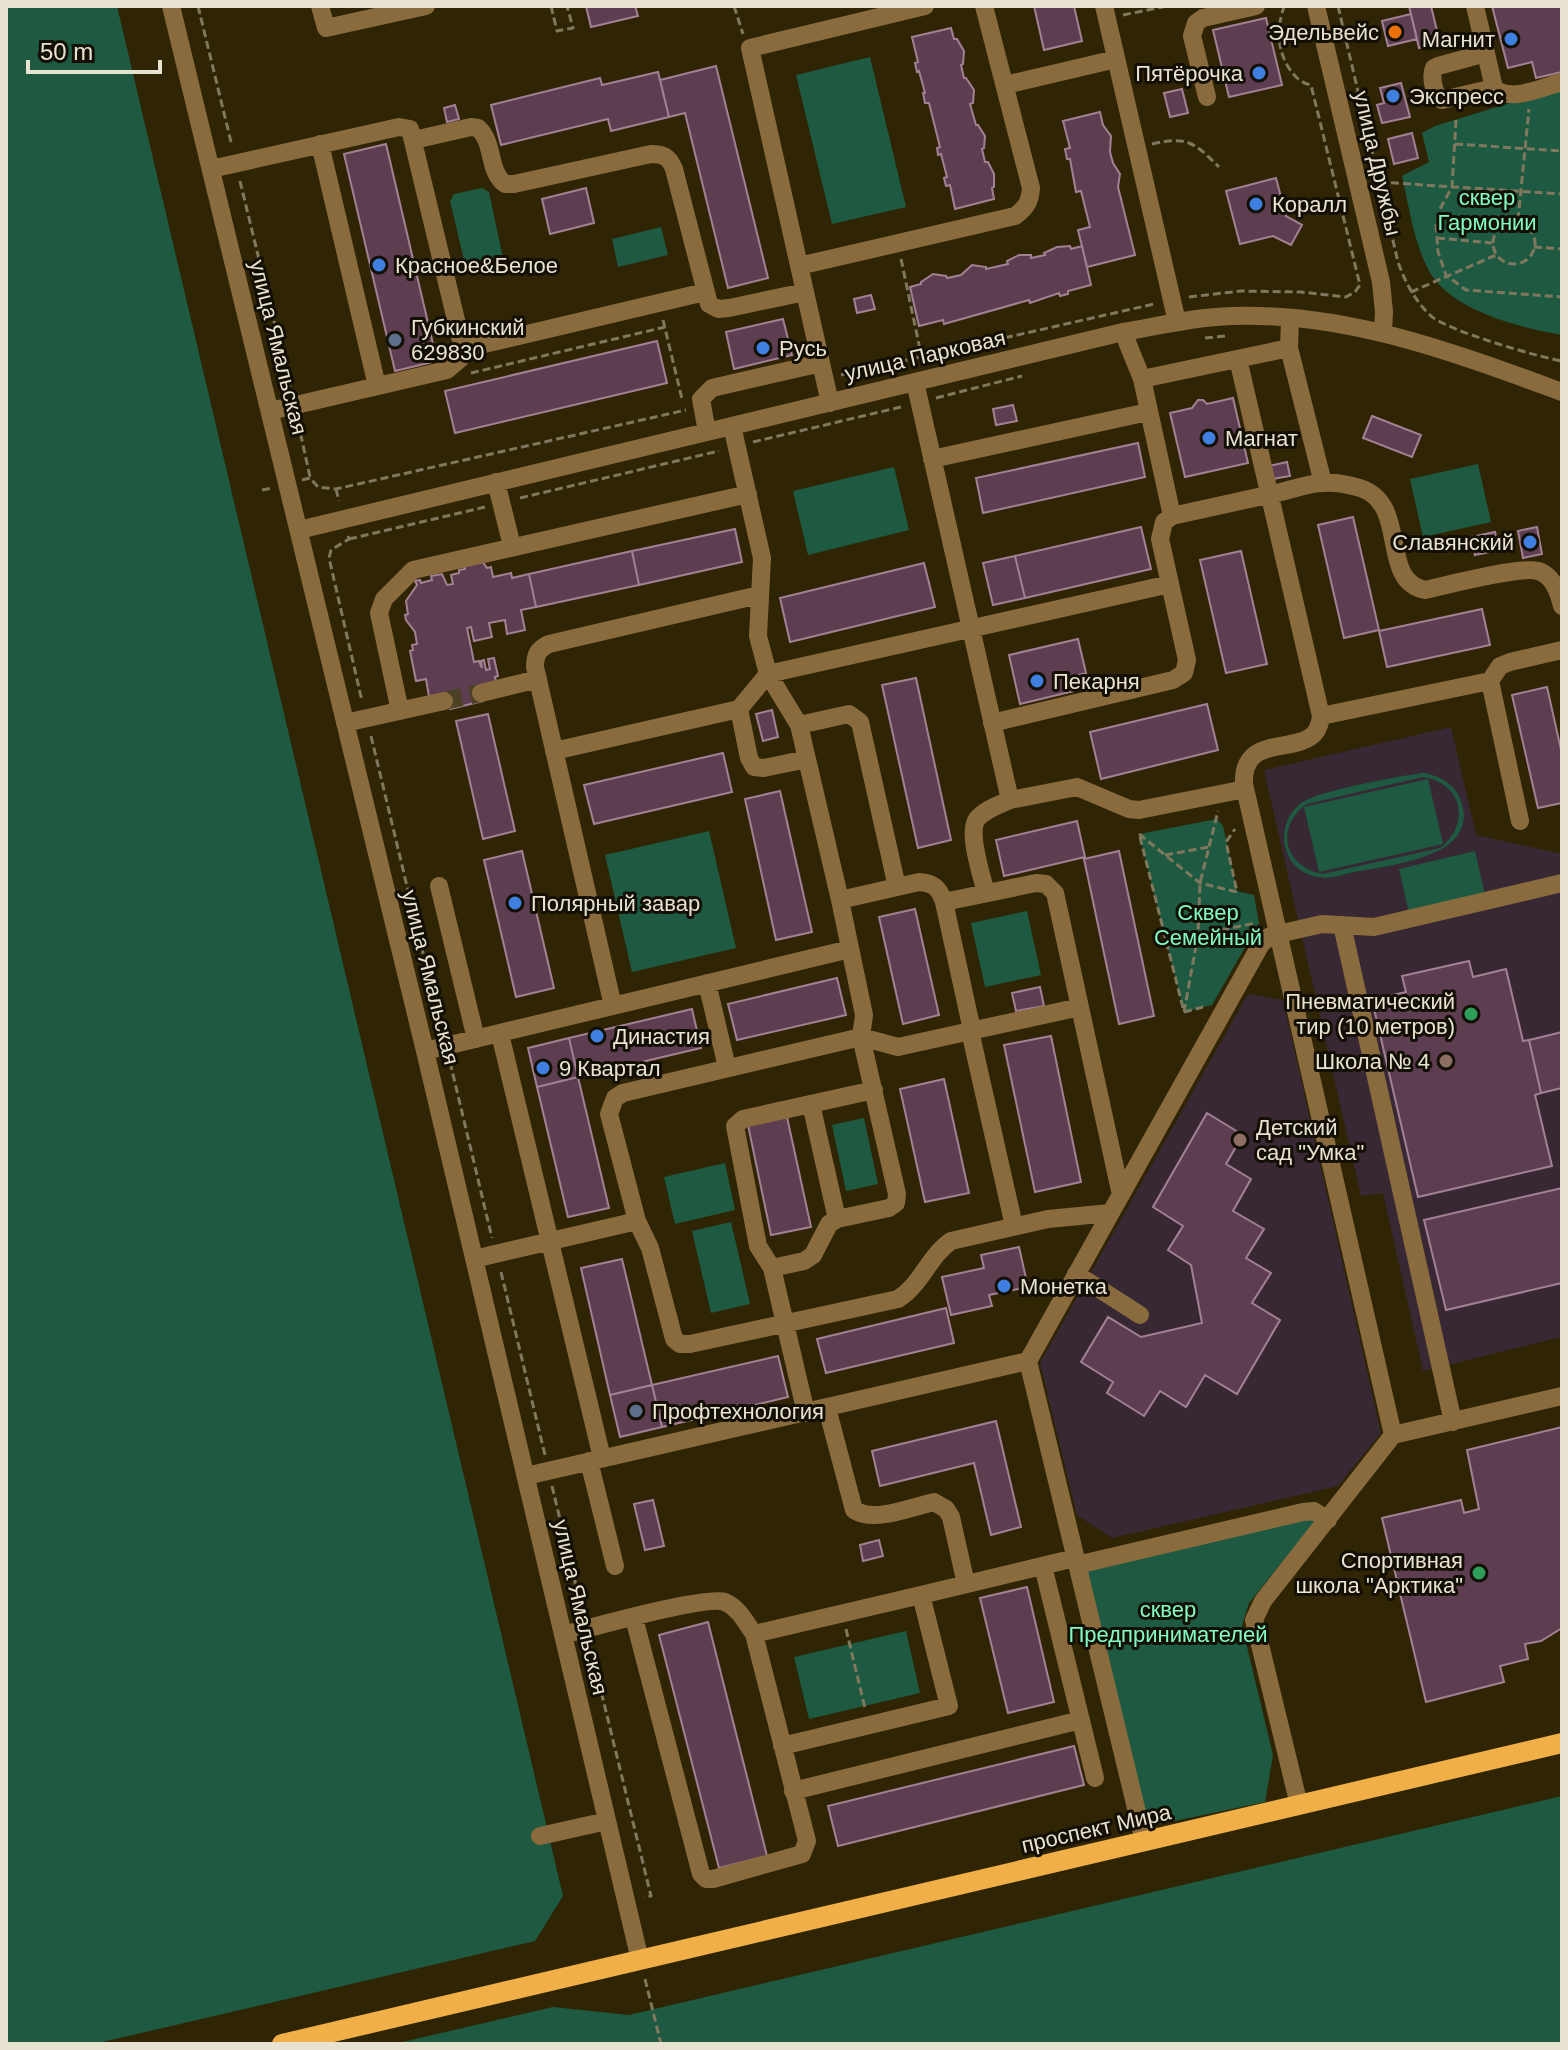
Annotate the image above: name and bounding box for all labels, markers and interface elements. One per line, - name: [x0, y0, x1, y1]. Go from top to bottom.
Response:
- place label: Эдельвейс: [1268, 20, 1379, 45]
- marker: Эдельвейс: [1386, 23, 1404, 41]
- scale bar: [28, 24, 160, 74]
- place label: Магнит: [1422, 27, 1495, 52]
- marker: Магнит: [1502, 30, 1520, 48]
- text: 50 m: [40, 38, 93, 65]
- place label: Пятёрочка: [1135, 61, 1244, 86]
- marker: Пятёрочка: [1250, 64, 1268, 82]
- place label: Экспресс: [1409, 84, 1504, 109]
- marker: Экспресс: [1384, 87, 1402, 105]
- street label: улица Дружбы: [1349, 88, 1406, 238]
- park label: сквер Гармонии: [1437, 185, 1537, 235]
- place label: Коралл: [1272, 192, 1347, 217]
- marker: Коралл: [1247, 195, 1265, 213]
- place label: Красное&Белое: [395, 253, 558, 278]
- marker: Красное&Белое: [370, 256, 388, 274]
- street label: улица Ямальская: [245, 257, 312, 437]
- place label: Губкинский 629830: [411, 315, 525, 365]
- street label: улица Парковая: [842, 325, 1008, 386]
- marker: Губкинский 629830: [386, 331, 404, 349]
- place label: Русь: [779, 336, 827, 361]
- marker: Русь: [754, 339, 772, 357]
- place label: Магнат: [1225, 426, 1298, 451]
- marker: Магнат: [1200, 429, 1218, 447]
- place label: Славянский: [1392, 530, 1514, 555]
- marker: Славянский: [1521, 533, 1539, 551]
- place label: Пекарня: [1053, 669, 1140, 694]
- marker: Пекарня: [1028, 672, 1046, 690]
- street label: улица Ямальская: [397, 887, 464, 1067]
- place label: Полярный завар: [531, 891, 700, 916]
- marker: Полярный завар: [506, 894, 524, 912]
- park label: Сквер Семейный: [1154, 900, 1262, 950]
- place label: Пневматический тир (10 метров): [1285, 989, 1455, 1039]
- marker: Пневматический тир (10 метров): [1462, 1005, 1480, 1023]
- place label: Династия: [613, 1024, 710, 1049]
- marker: Династия: [588, 1027, 606, 1045]
- place label: Школа № 4: [1315, 1049, 1430, 1074]
- marker: Школа № 4: [1437, 1052, 1455, 1070]
- place label: 9 Квартал: [559, 1056, 661, 1081]
- marker: 9 Квартал: [534, 1059, 552, 1077]
- place label: Детский сад "Умка": [1256, 1115, 1364, 1165]
- marker: Детский сад "Умка": [1231, 1131, 1249, 1149]
- place label: Монетка: [1020, 1274, 1108, 1299]
- marker: Монетка: [995, 1277, 1013, 1295]
- place label: Профтехнология: [652, 1399, 824, 1424]
- marker: Профтехнология: [627, 1402, 645, 1420]
- street label: улица Ямальская: [548, 1517, 613, 1697]
- place label: Спортивная школа "Арктика": [1295, 1548, 1463, 1598]
- marker: Спортивная школа "Арктика": [1470, 1564, 1488, 1582]
- park label: сквер Предпринимателей: [1068, 1597, 1268, 1647]
- street label: проспект Мира: [1019, 1799, 1174, 1858]

